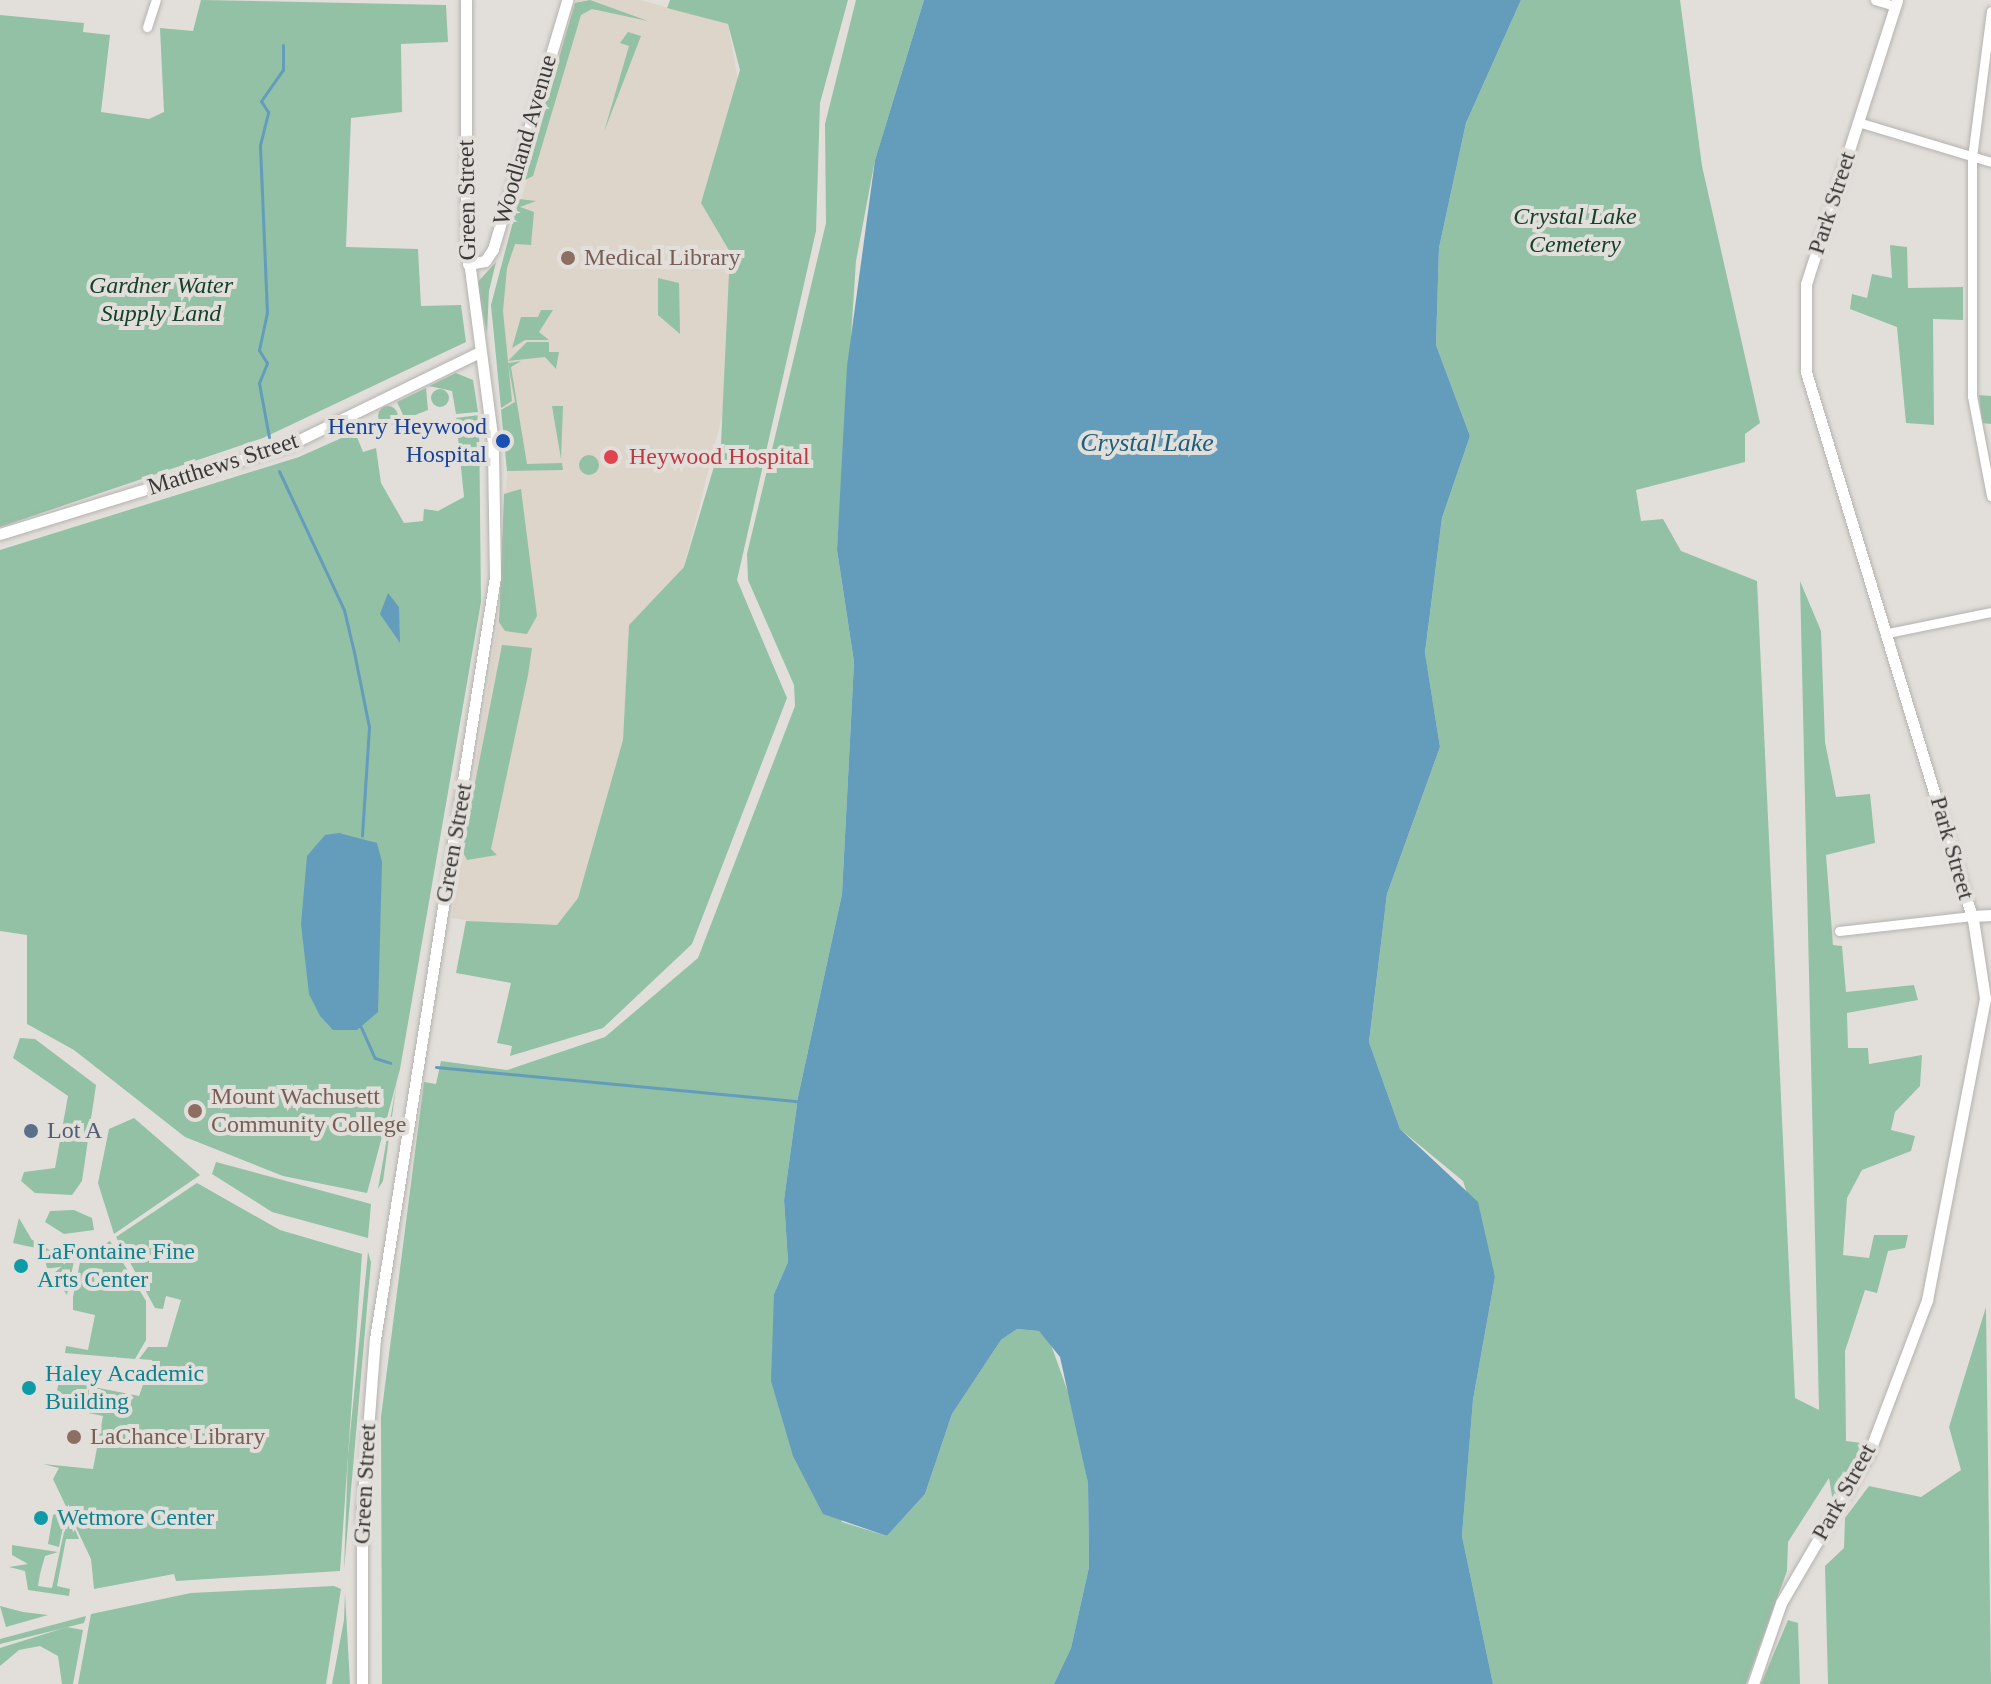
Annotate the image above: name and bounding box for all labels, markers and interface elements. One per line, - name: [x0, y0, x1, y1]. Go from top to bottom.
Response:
- street label: Woodland Avenue: [487, 51, 563, 229]
- street label: Green Street: [452, 139, 482, 261]
- street label: Park Street: [1802, 148, 1862, 258]
- park label: Crystal Lake Cemetery: [1513, 203, 1637, 259]
- place label: Medical Library: [584, 244, 741, 272]
- marker: Medical Library: [559, 249, 577, 267]
- park label: Gardner Water Supply Land: [89, 272, 233, 328]
- place label: Henry Heywood Hospital: [328, 413, 487, 469]
- street label: Matthews Street: [144, 426, 302, 502]
- water label: Crystal Lake: [1080, 427, 1214, 459]
- marker: Henry Heywood Hospital: [494, 432, 512, 450]
- place label: Heywood Hospital: [629, 443, 810, 471]
- marker: Heywood Hospital: [600, 446, 622, 468]
- street label: Green Street: [429, 781, 479, 905]
- street label: Park Street: [1924, 793, 1980, 903]
- place label: Mount Wachusett Community College: [211, 1083, 406, 1139]
- marker: Mount Wachusett Community College: [186, 1102, 204, 1120]
- place label: Lot A: [47, 1117, 104, 1145]
- marker: Lot A: [22, 1122, 40, 1140]
- place label: LaFontaine Fine Arts Center: [37, 1238, 195, 1294]
- marker: LaFontaine Fine Arts Center: [12, 1257, 30, 1275]
- place label: Haley Academic Building: [45, 1360, 206, 1416]
- marker: Haley Academic Building: [20, 1379, 38, 1397]
- place label: LaChance Library: [90, 1423, 265, 1451]
- street label: Green Street: [347, 1423, 383, 1545]
- marker: LaChance Library: [65, 1428, 83, 1446]
- street label: Park Street: [1806, 1439, 1882, 1545]
- place label: Wetmore Center: [57, 1504, 214, 1532]
- marker: Wetmore Center: [32, 1509, 50, 1527]

